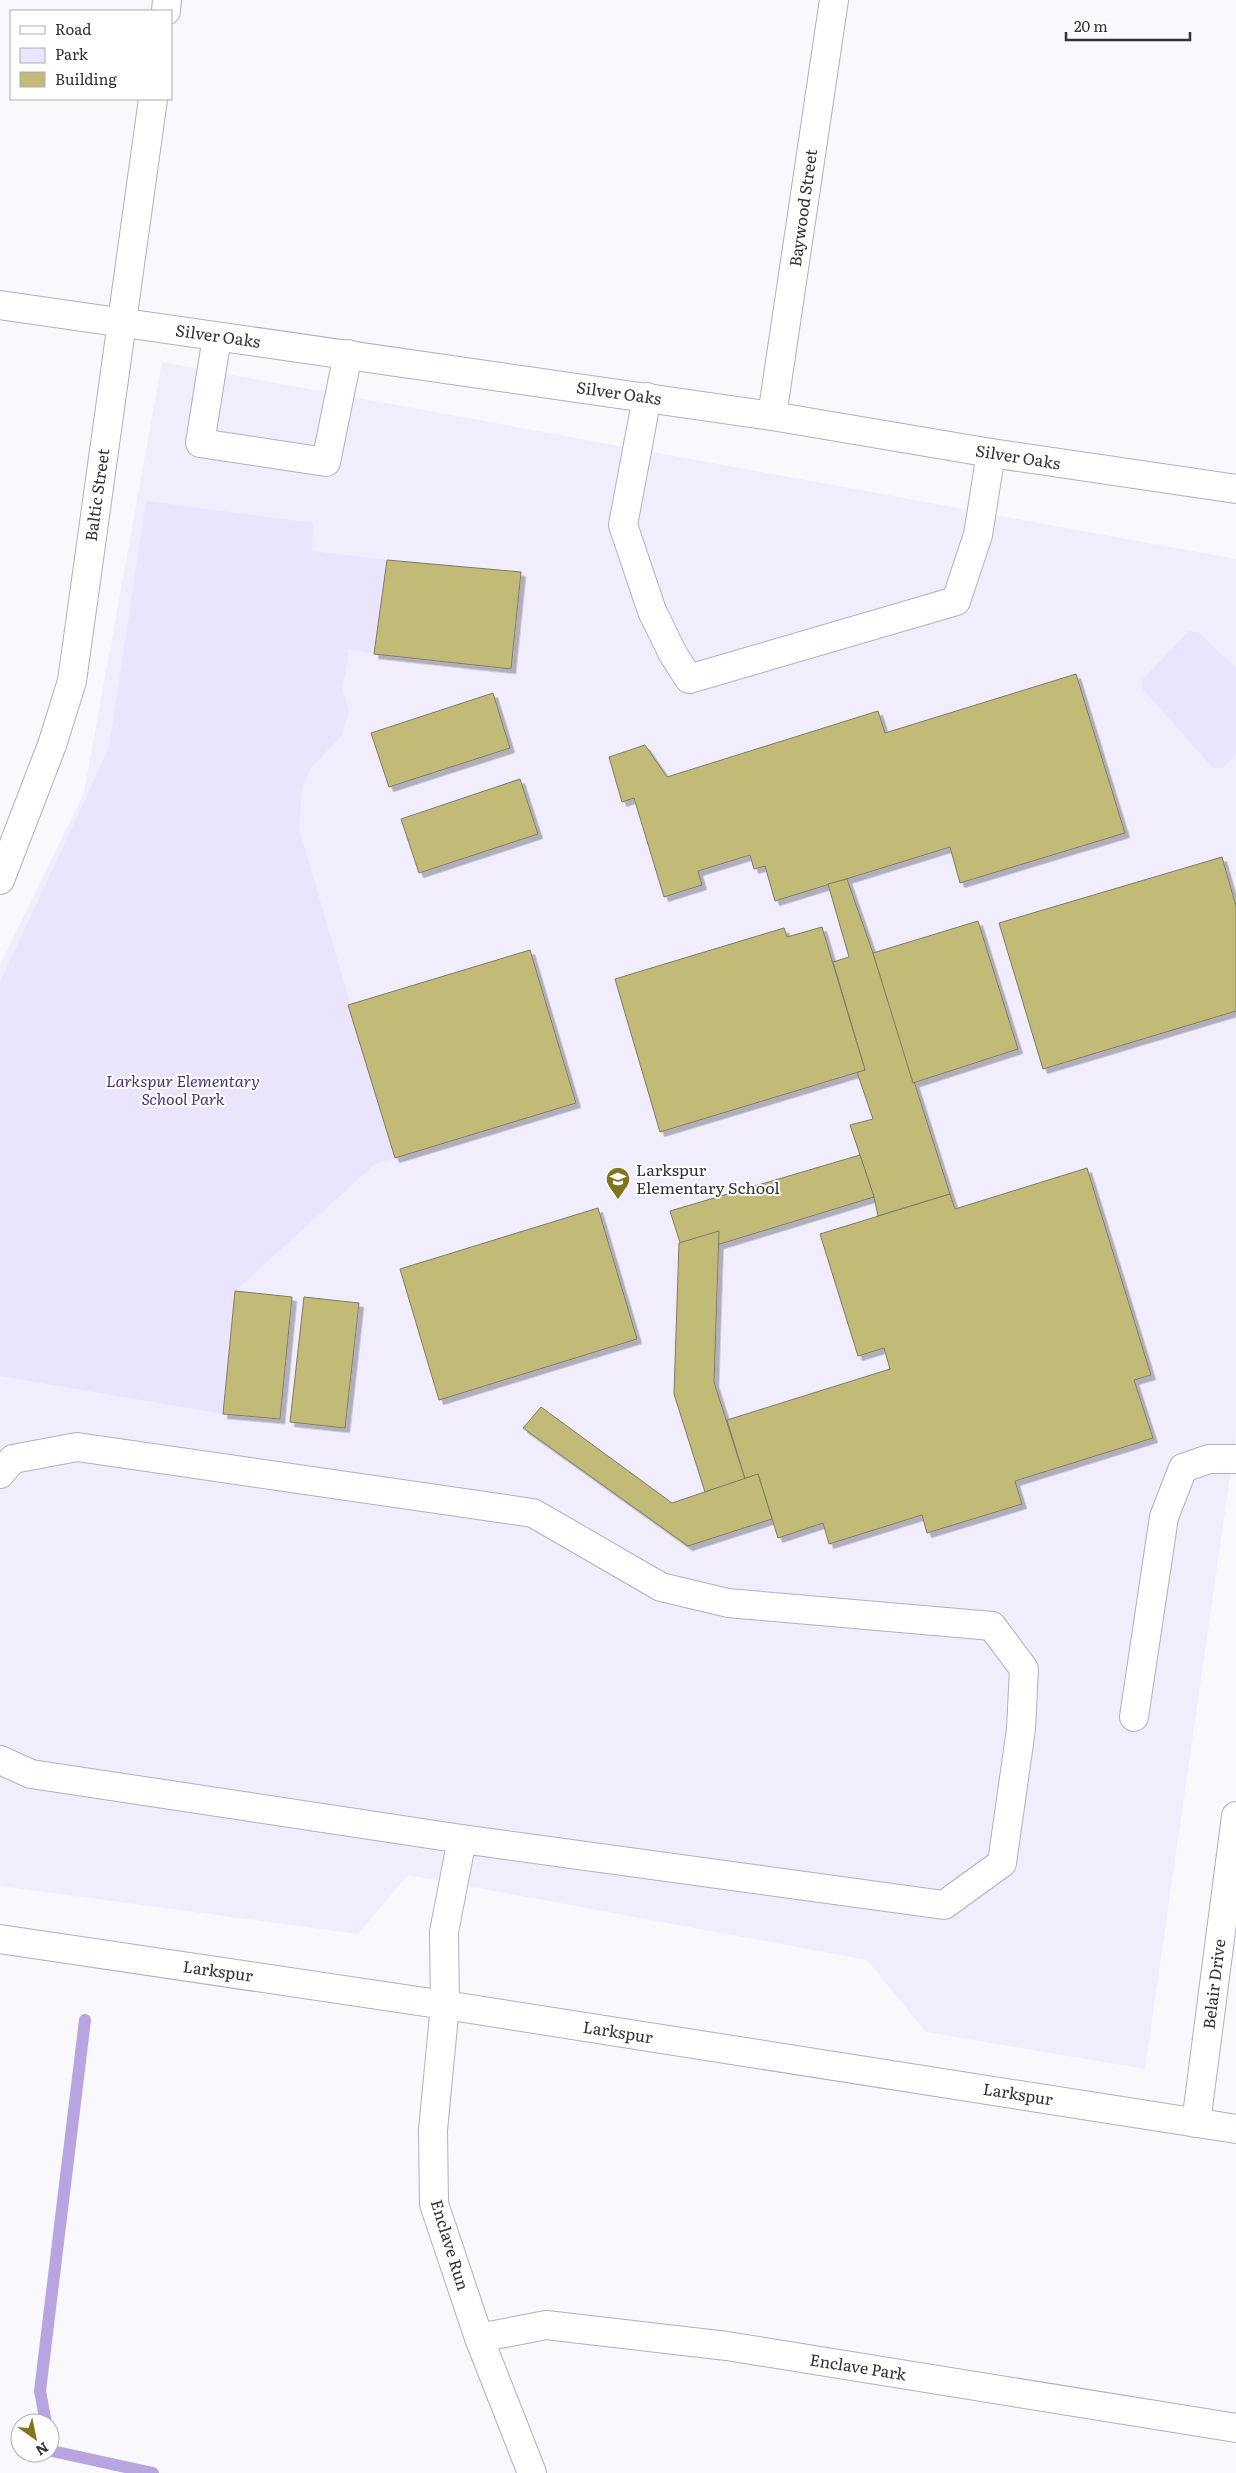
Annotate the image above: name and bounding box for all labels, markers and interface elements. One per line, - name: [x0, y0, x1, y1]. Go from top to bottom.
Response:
- legend: [10, 10, 172, 100]
- scale bar: [1066, 10, 1190, 42]
- text: 20 m: [1074, 14, 1108, 37]
- text: Road: [55, 17, 91, 40]
- text: Park: [55, 42, 89, 65]
- text: Building: [55, 67, 117, 90]
- street label: Baywood Street: [782, 147, 822, 268]
- street label: Silver Oaks: [174, 317, 262, 353]
- street label: Silver Oaks: [575, 374, 663, 410]
- street label: Silver Oaks: [974, 437, 1062, 475]
- street label: Baltic Street: [78, 447, 114, 543]
- park label: Larkspur Elementary School Park: [106, 1068, 260, 1110]
- place label: Larkspur Elementary School: [636, 1157, 780, 1199]
- school or university icon: Larkspur Elementary School: [605, 1166, 631, 1200]
- street label: Belair Drive: [1196, 1937, 1230, 2030]
- street label: Larkspur: [182, 1953, 255, 1987]
- street label: Larkspur: [582, 2014, 655, 2048]
- street label: Larkspur: [982, 2076, 1055, 2110]
- street label: Enclave Run: [426, 2196, 476, 2294]
- street label: Enclave Park: [808, 2347, 908, 2386]
- north arrow: [10, 2413, 60, 2463]
- text: N: [32, 2438, 53, 2461]

